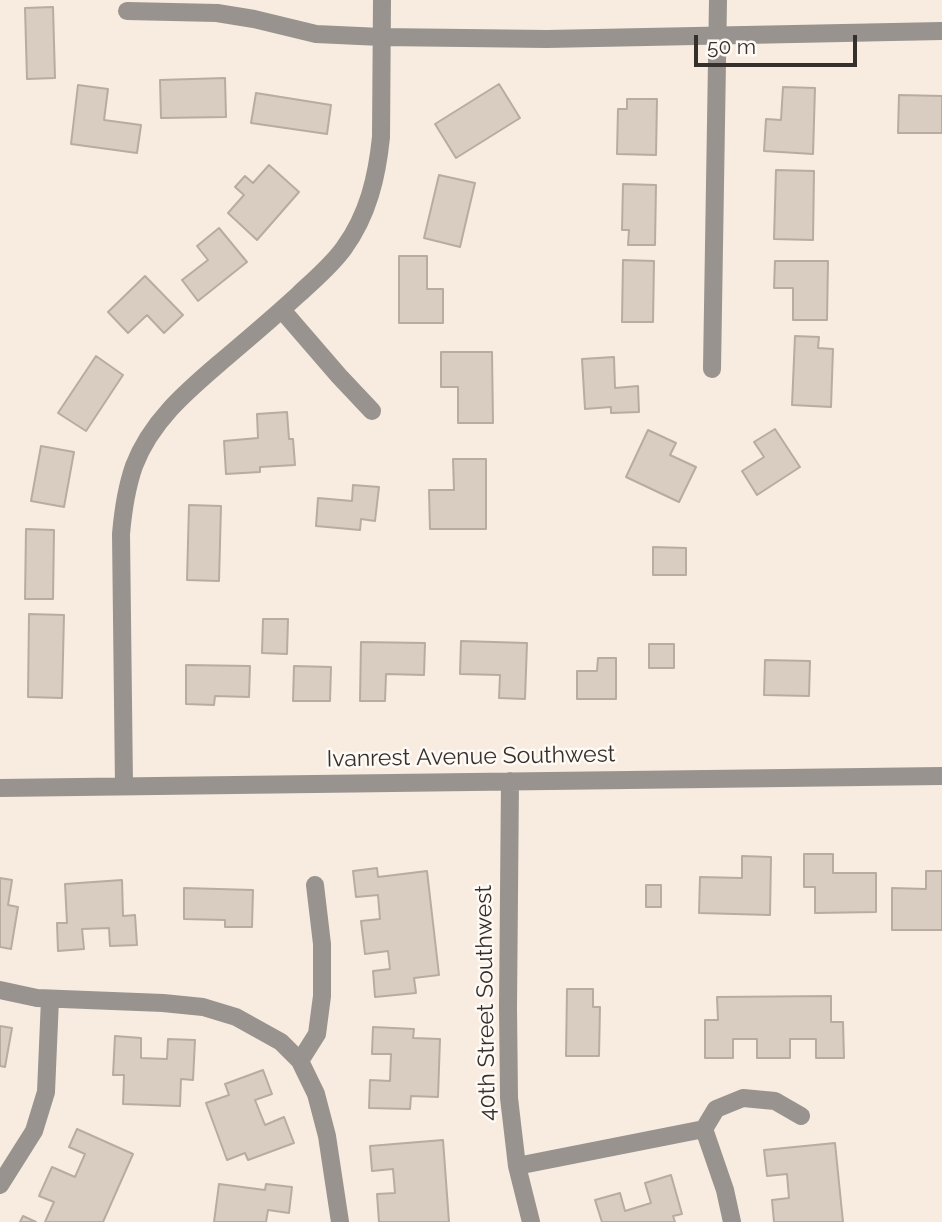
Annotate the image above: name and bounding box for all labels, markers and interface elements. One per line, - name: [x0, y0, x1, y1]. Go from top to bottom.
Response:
- scale bar: [697, 21, 860, 65]
- text: 50 m: [707, 34, 756, 59]
- street label: Ivanrest Avenue Southwest: [326, 741, 616, 773]
- street label: 40th Street Southwest: [470, 885, 502, 1121]

